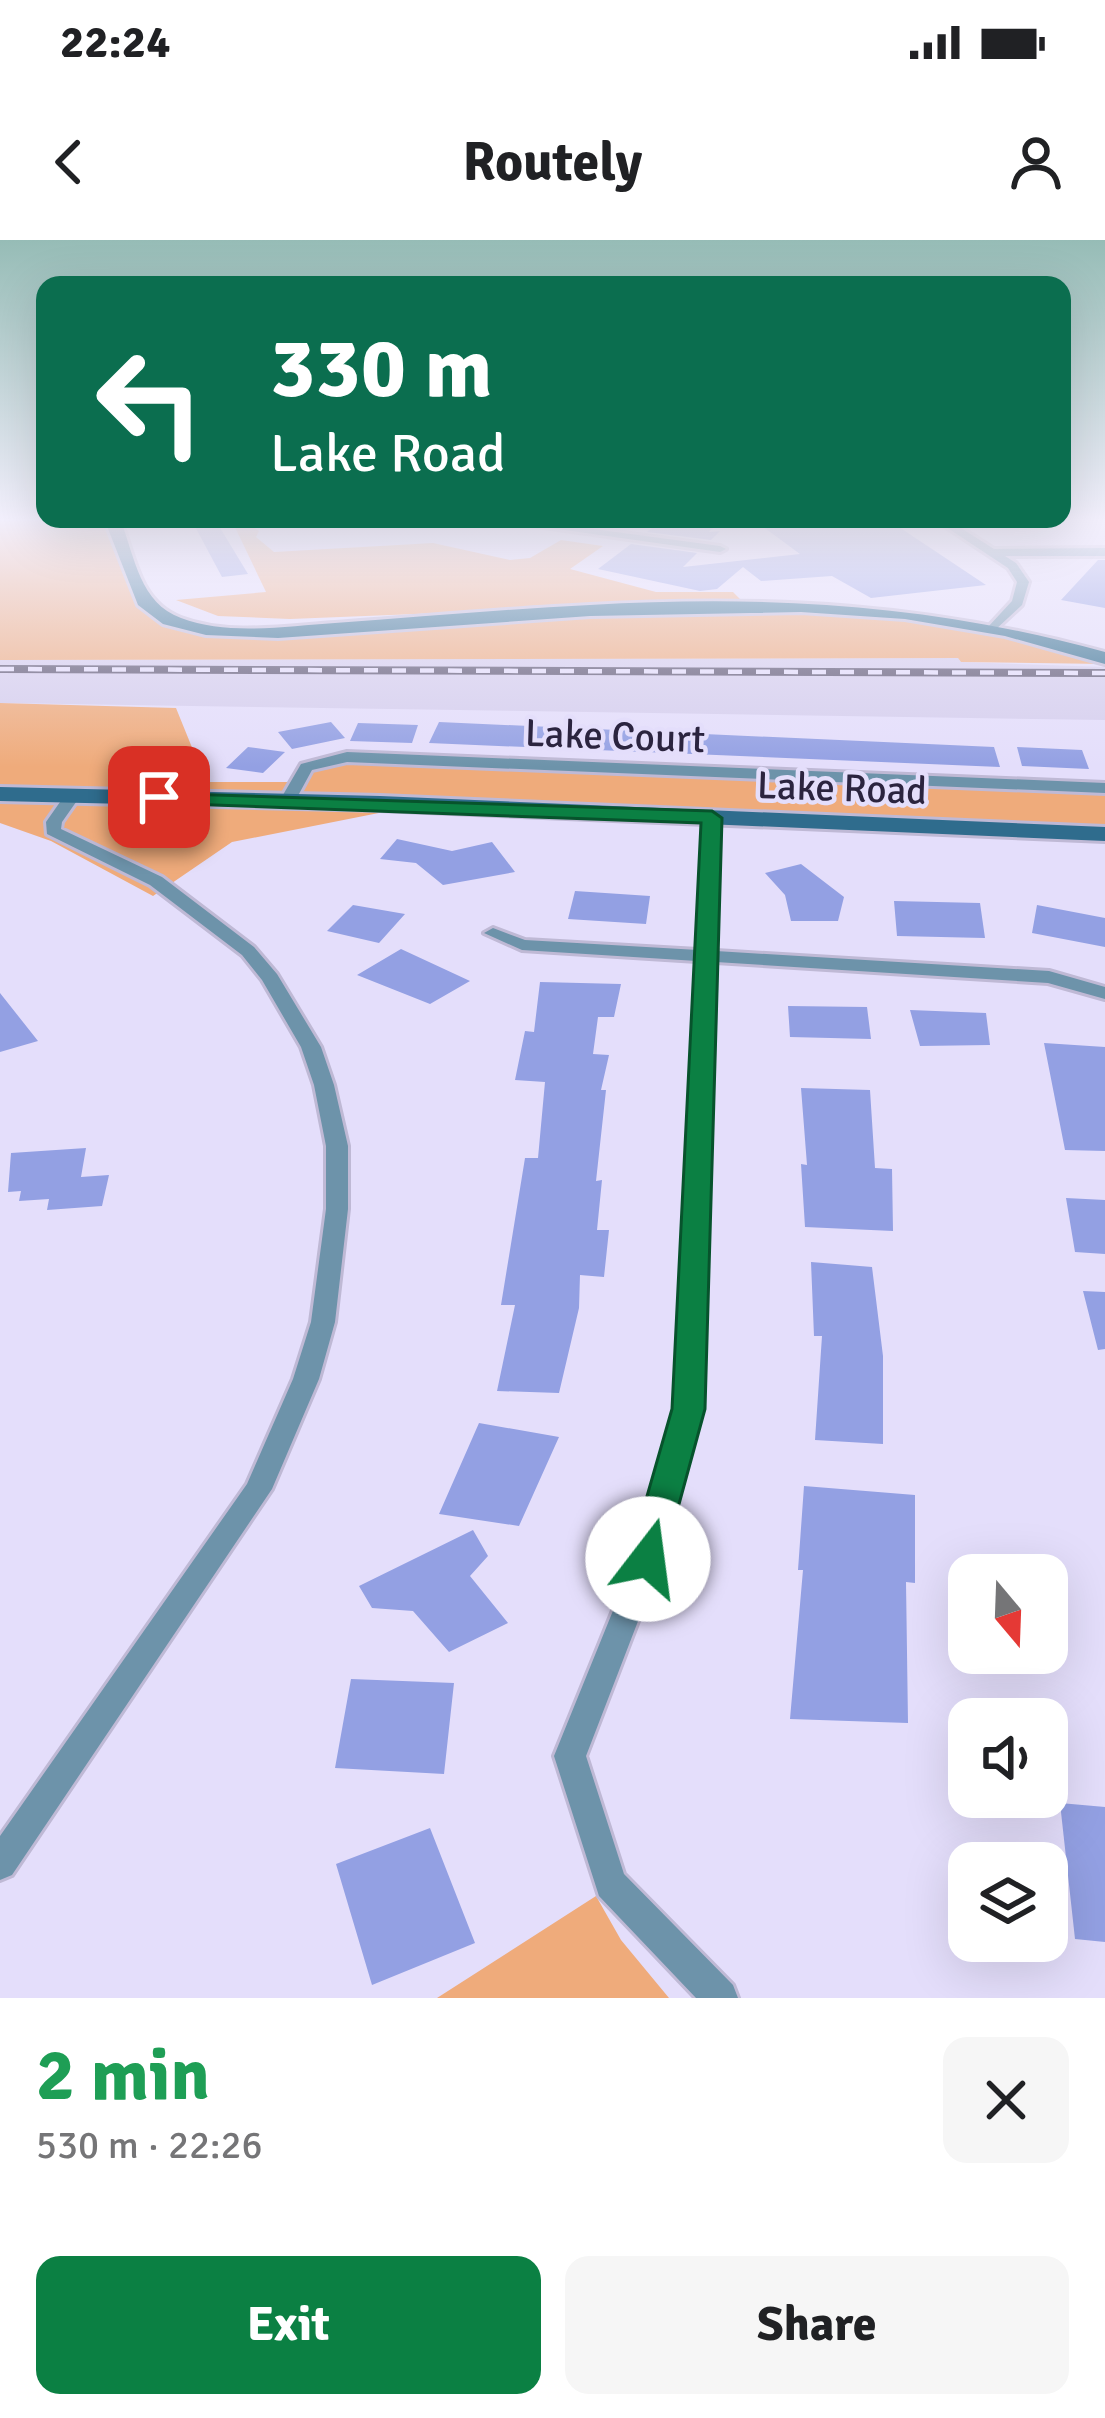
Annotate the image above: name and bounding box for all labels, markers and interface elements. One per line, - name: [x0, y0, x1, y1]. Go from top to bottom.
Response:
- text: 22:24: [60, 15, 170, 70]
- icon: back: [36, 129, 102, 195]
- text: Routely: [463, 129, 642, 196]
- icon: person: [1003, 129, 1069, 195]
- text: 330 m: [270, 317, 492, 421]
- icon: left: [72, 324, 228, 480]
- text: Lake Road: [270, 420, 506, 487]
- street label: Lake Court: [524, 709, 706, 763]
- pin: [108, 746, 210, 848]
- street label: Lake Road: [756, 761, 928, 815]
- icon: arrive: [126, 764, 192, 830]
- position arrow: [585, 1496, 711, 1622]
- north arrow: [948, 1554, 1068, 1674]
- map controls: [948, 1554, 1068, 1962]
- button: sound: [948, 1698, 1068, 1818]
- button: layers: [948, 1842, 1068, 1962]
- text: 2 min: [36, 2031, 210, 2120]
- button: close: [943, 2037, 1069, 2163]
- text: 530 m · 22:26: [36, 2121, 263, 2169]
- button: Exit: [36, 2256, 541, 2394]
- button: Share: [565, 2256, 1069, 2394]

